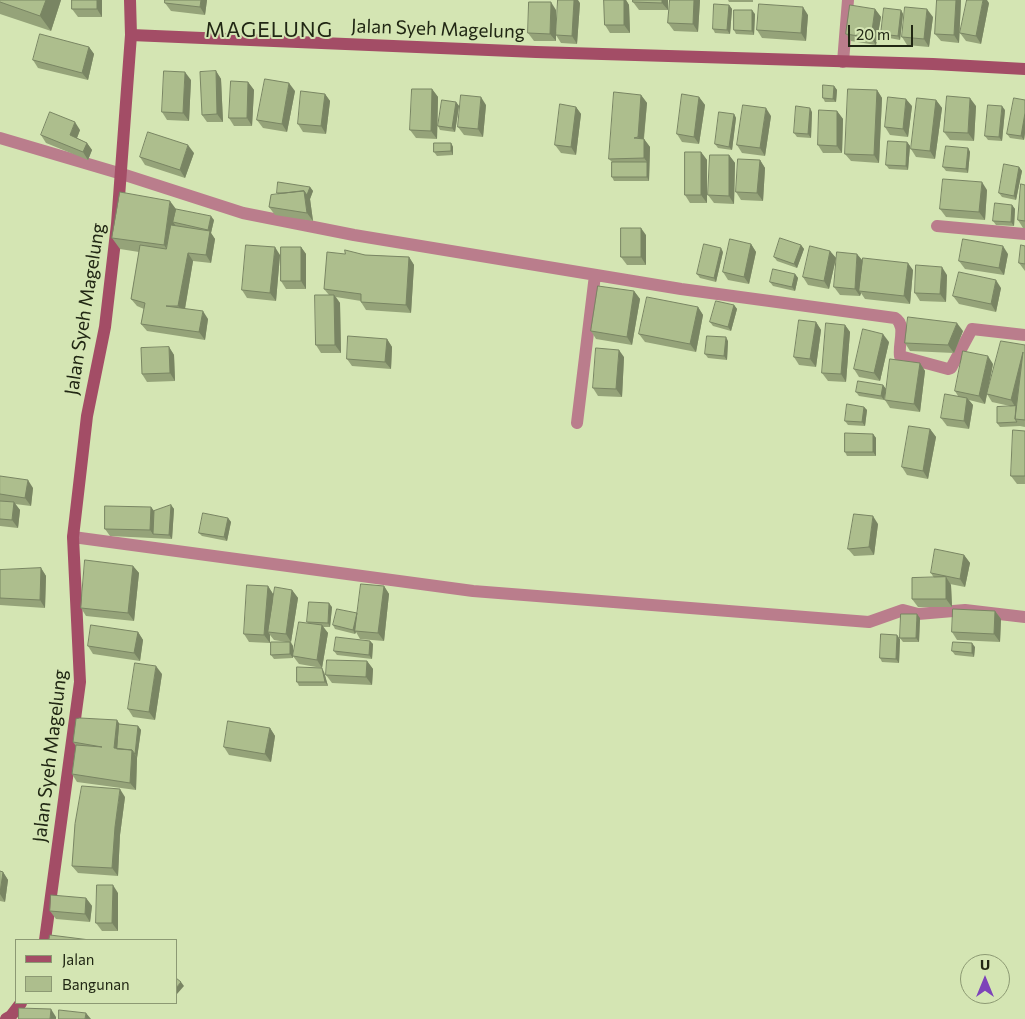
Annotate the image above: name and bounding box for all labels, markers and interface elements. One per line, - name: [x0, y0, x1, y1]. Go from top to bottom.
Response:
- street label: Jalan Syeh Magelung: [351, 15, 525, 43]
- scale bar: [850, 15, 915, 47]
- district label: MAGELUNG: [204, 17, 334, 43]
- text: 20 m: [856, 25, 890, 43]
- street label: Jalan Syeh Magelung: [60, 221, 110, 397]
- street label: Jalan Syeh Magelung: [28, 668, 72, 844]
- legend: [15, 939, 178, 1004]
- text: Jalan: [62, 950, 94, 968]
- north arrow: [960, 954, 1010, 1004]
- text: U: [980, 956, 990, 973]
- text: Bangunan: [62, 975, 130, 993]

